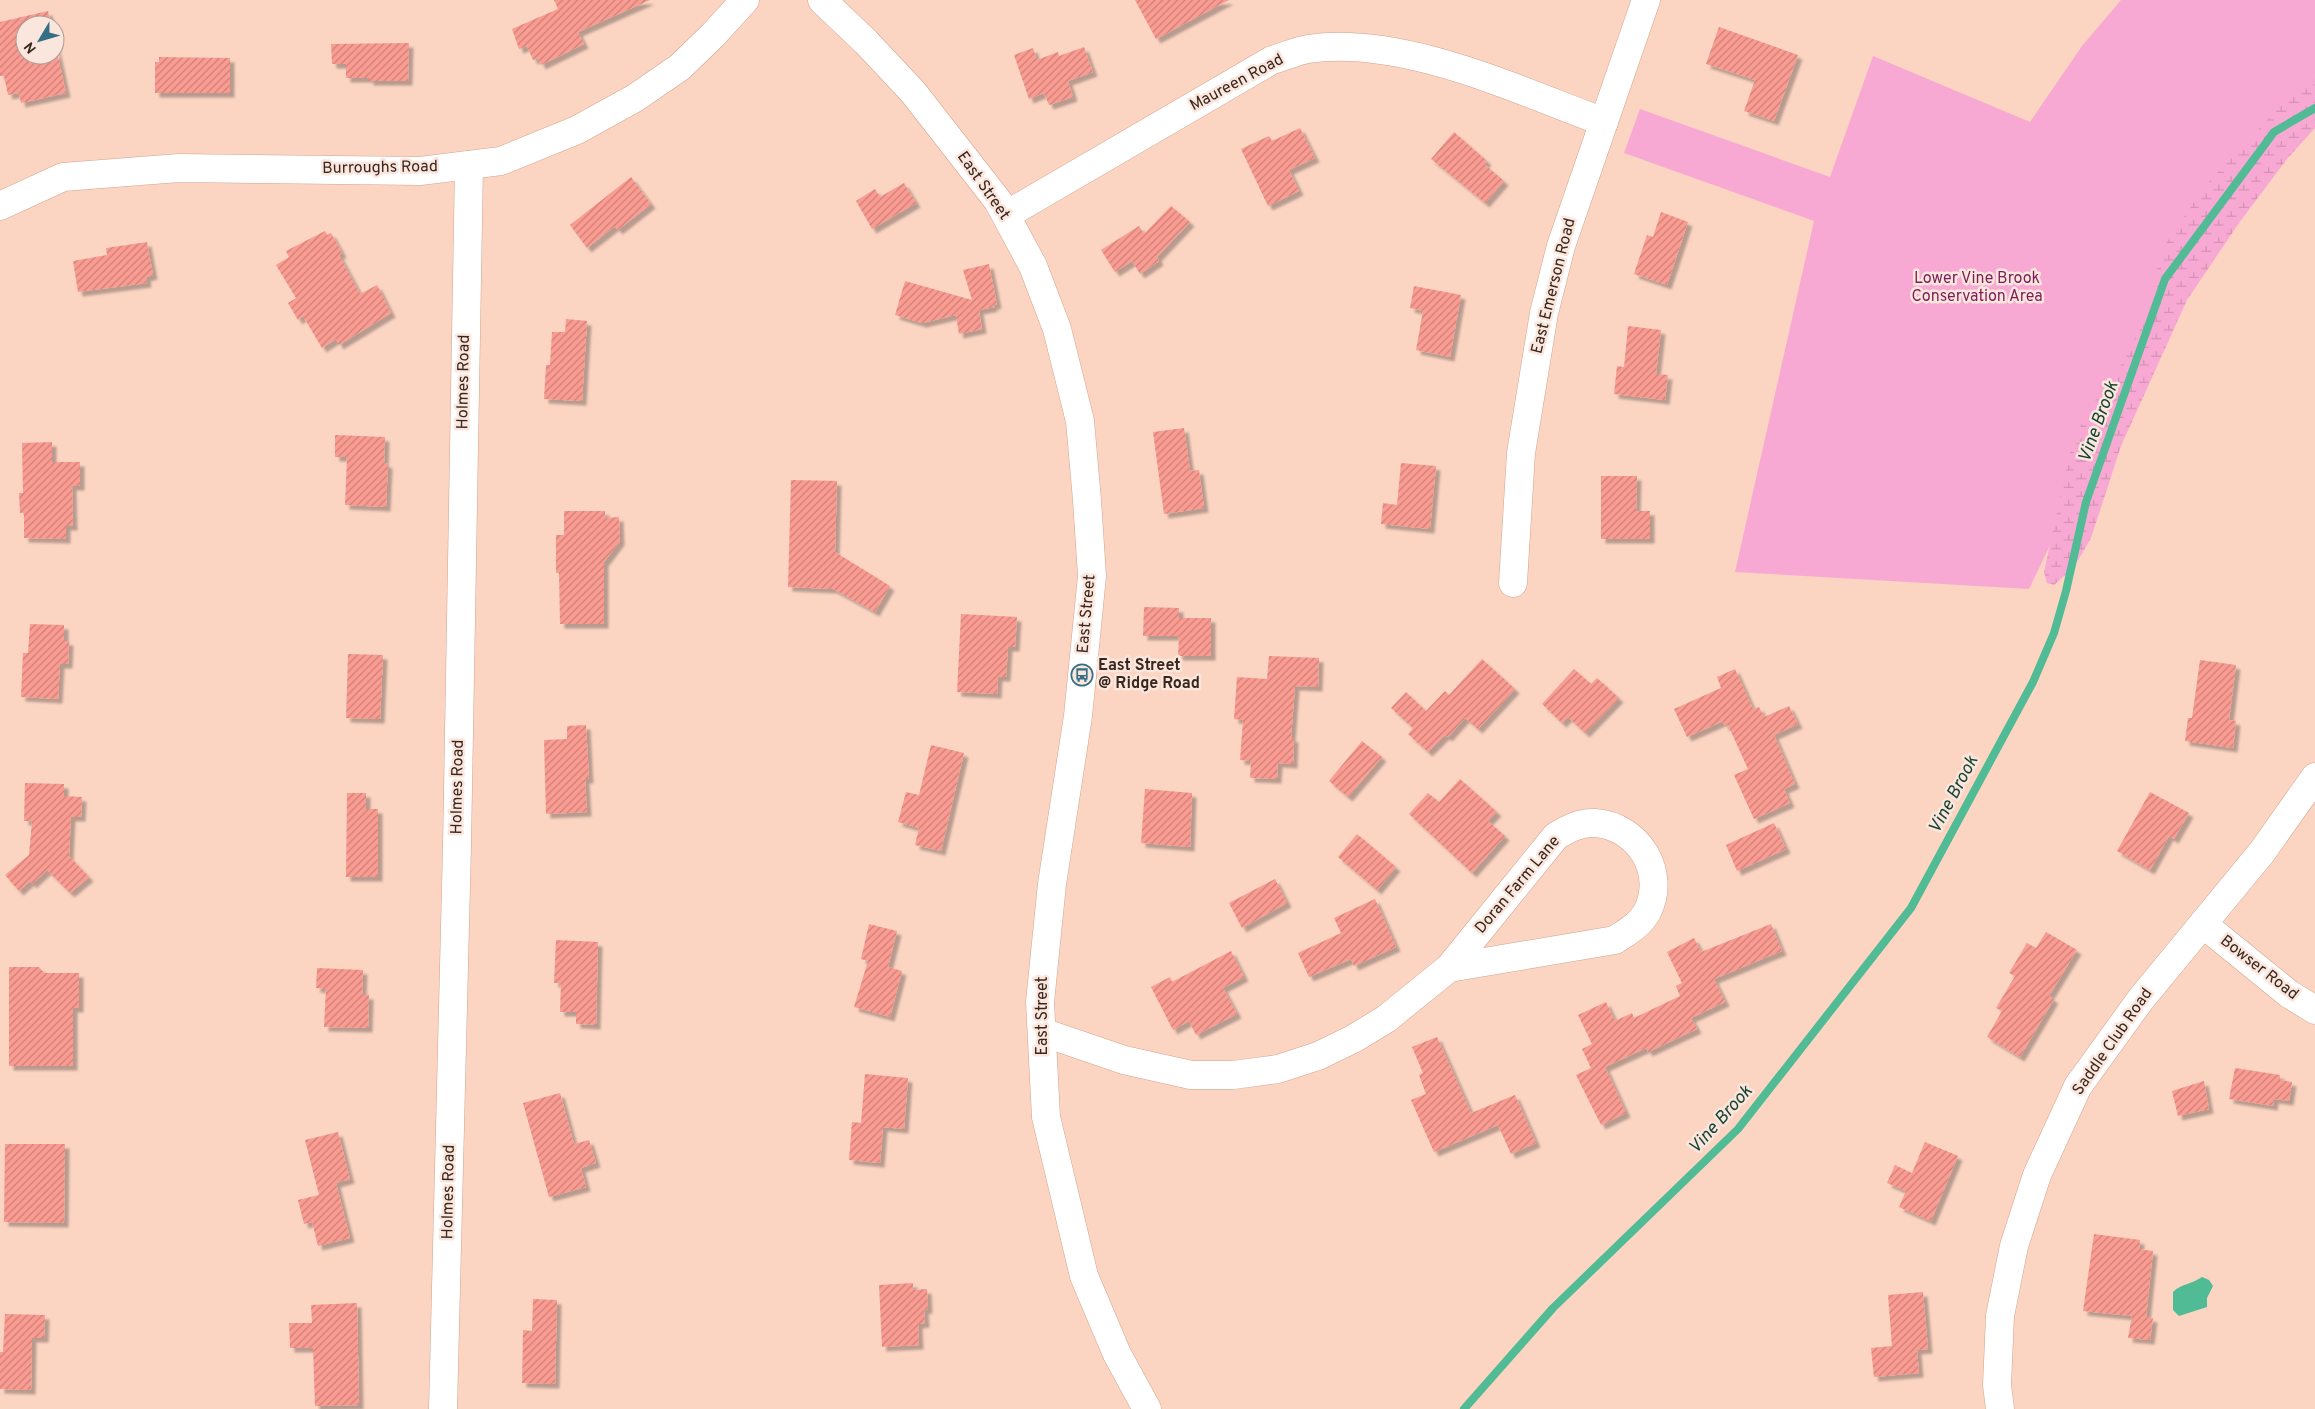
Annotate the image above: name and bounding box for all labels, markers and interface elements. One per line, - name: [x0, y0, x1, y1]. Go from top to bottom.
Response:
- north arrow: [15, 15, 65, 65]
- text: N: [21, 38, 41, 56]
- street label: Maureen Road: [1187, 50, 1287, 116]
- street label: East Street: [952, 148, 1014, 224]
- street label: Burroughs Road: [322, 157, 438, 179]
- street label: East Emerson Road: [1527, 216, 1581, 356]
- park label: Lower Vine Brook Conservation Area: [1911, 269, 2043, 307]
- street label: Holmes Road: [453, 334, 475, 430]
- water label: Vine Brook: [2074, 377, 2125, 466]
- street label: East Street: [1074, 574, 1100, 654]
- place label: East Street @ Ridge Road: [1098, 656, 1200, 694]
- bus stop icon: East Street @ Ridge Road: [1070, 663, 1094, 687]
- street label: Holmes Road: [447, 739, 469, 835]
- water label: Vine Brook: [1924, 751, 1985, 838]
- street label: Doran Farm Lane: [1471, 832, 1565, 938]
- street label: Bowser Road: [2216, 931, 2302, 1005]
- street label: East Street: [1033, 976, 1053, 1056]
- street label: Saddle Club Road: [2069, 985, 2157, 1099]
- water label: Vine Brook: [1684, 1080, 1759, 1159]
- street label: Holmes Road: [438, 1144, 460, 1240]

